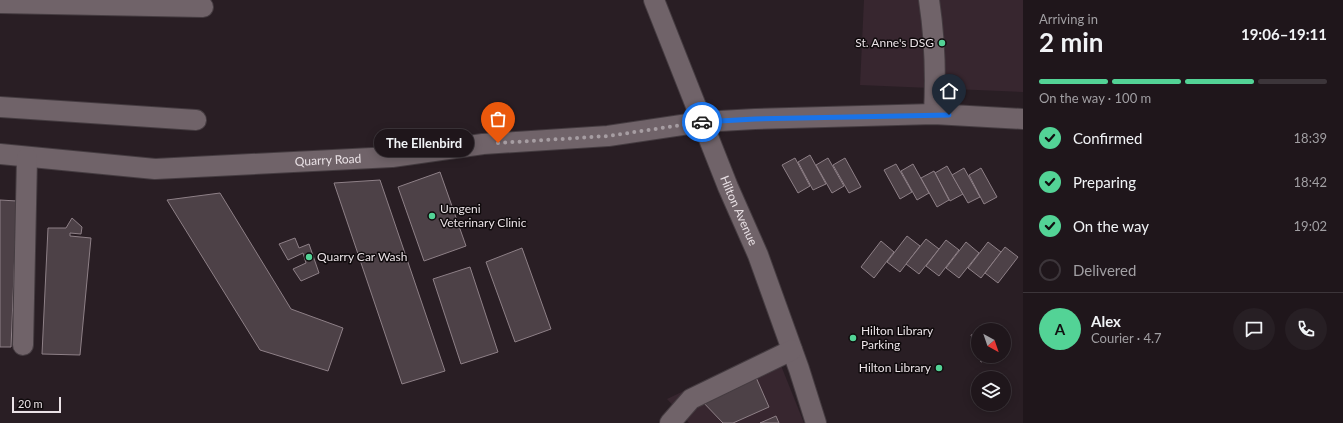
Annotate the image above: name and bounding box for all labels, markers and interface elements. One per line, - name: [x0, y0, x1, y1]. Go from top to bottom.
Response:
- text: Arriving in: [1039, 11, 1098, 27]
- text: 19:06–19:11: [1241, 25, 1327, 43]
- text: 2 min: [1039, 26, 1103, 58]
- place label: St. Anne's DSG: [855, 35, 934, 50]
- marker: St. Anne's DSG: [937, 38, 947, 48]
- pin: [932, 74, 966, 115]
- icon: home: [938, 80, 960, 102]
- text: On the way · 100 m: [1039, 90, 1151, 106]
- pin: [481, 102, 515, 143]
- courier: [682, 102, 722, 142]
- icon: bag: [487, 108, 509, 130]
- icon: car: [691, 111, 713, 133]
- icon: check: [1039, 127, 1061, 149]
- callout: The Ellenbird: [374, 129, 474, 157]
- text: Confirmed: [1073, 129, 1142, 147]
- text: 18:39: [1294, 130, 1327, 146]
- text: The Ellenbird: [386, 135, 462, 151]
- street label: Quarry Road: [294, 151, 362, 169]
- icon: check: [1039, 171, 1061, 193]
- street label: Hilton Avenue: [717, 173, 761, 248]
- text: Preparing: [1073, 173, 1136, 191]
- text: 18:42: [1294, 174, 1327, 190]
- place label: Umgeni Veterinary Clinic: [440, 201, 527, 230]
- marker: Umgeni Veterinary Clinic: [427, 211, 437, 221]
- icon: check: [1039, 215, 1061, 237]
- text: On the way: [1073, 217, 1149, 235]
- text: 19:02: [1294, 218, 1327, 234]
- place label: Quarry Car Wash: [317, 249, 407, 264]
- marker: Quarry Car Wash: [304, 252, 314, 262]
- text: Delivered: [1073, 261, 1136, 279]
- button: chat: [1233, 308, 1275, 350]
- button: phone: [1285, 308, 1327, 350]
- text: Alex: [1091, 312, 1121, 330]
- text: A: [1055, 320, 1065, 338]
- place label: Hilton Library Parking: [861, 323, 934, 352]
- north arrow: [971, 323, 1011, 363]
- map controls: [971, 323, 1011, 411]
- text: Courier · 4.7: [1091, 330, 1162, 346]
- marker: Hilton Library Parking: [848, 333, 858, 343]
- place label: Hilton Library: [859, 360, 932, 375]
- marker: Hilton Library: [934, 363, 944, 373]
- button: layers: [971, 371, 1011, 411]
- scale bar: [12, 395, 61, 414]
- text: 20 m: [18, 397, 43, 410]

